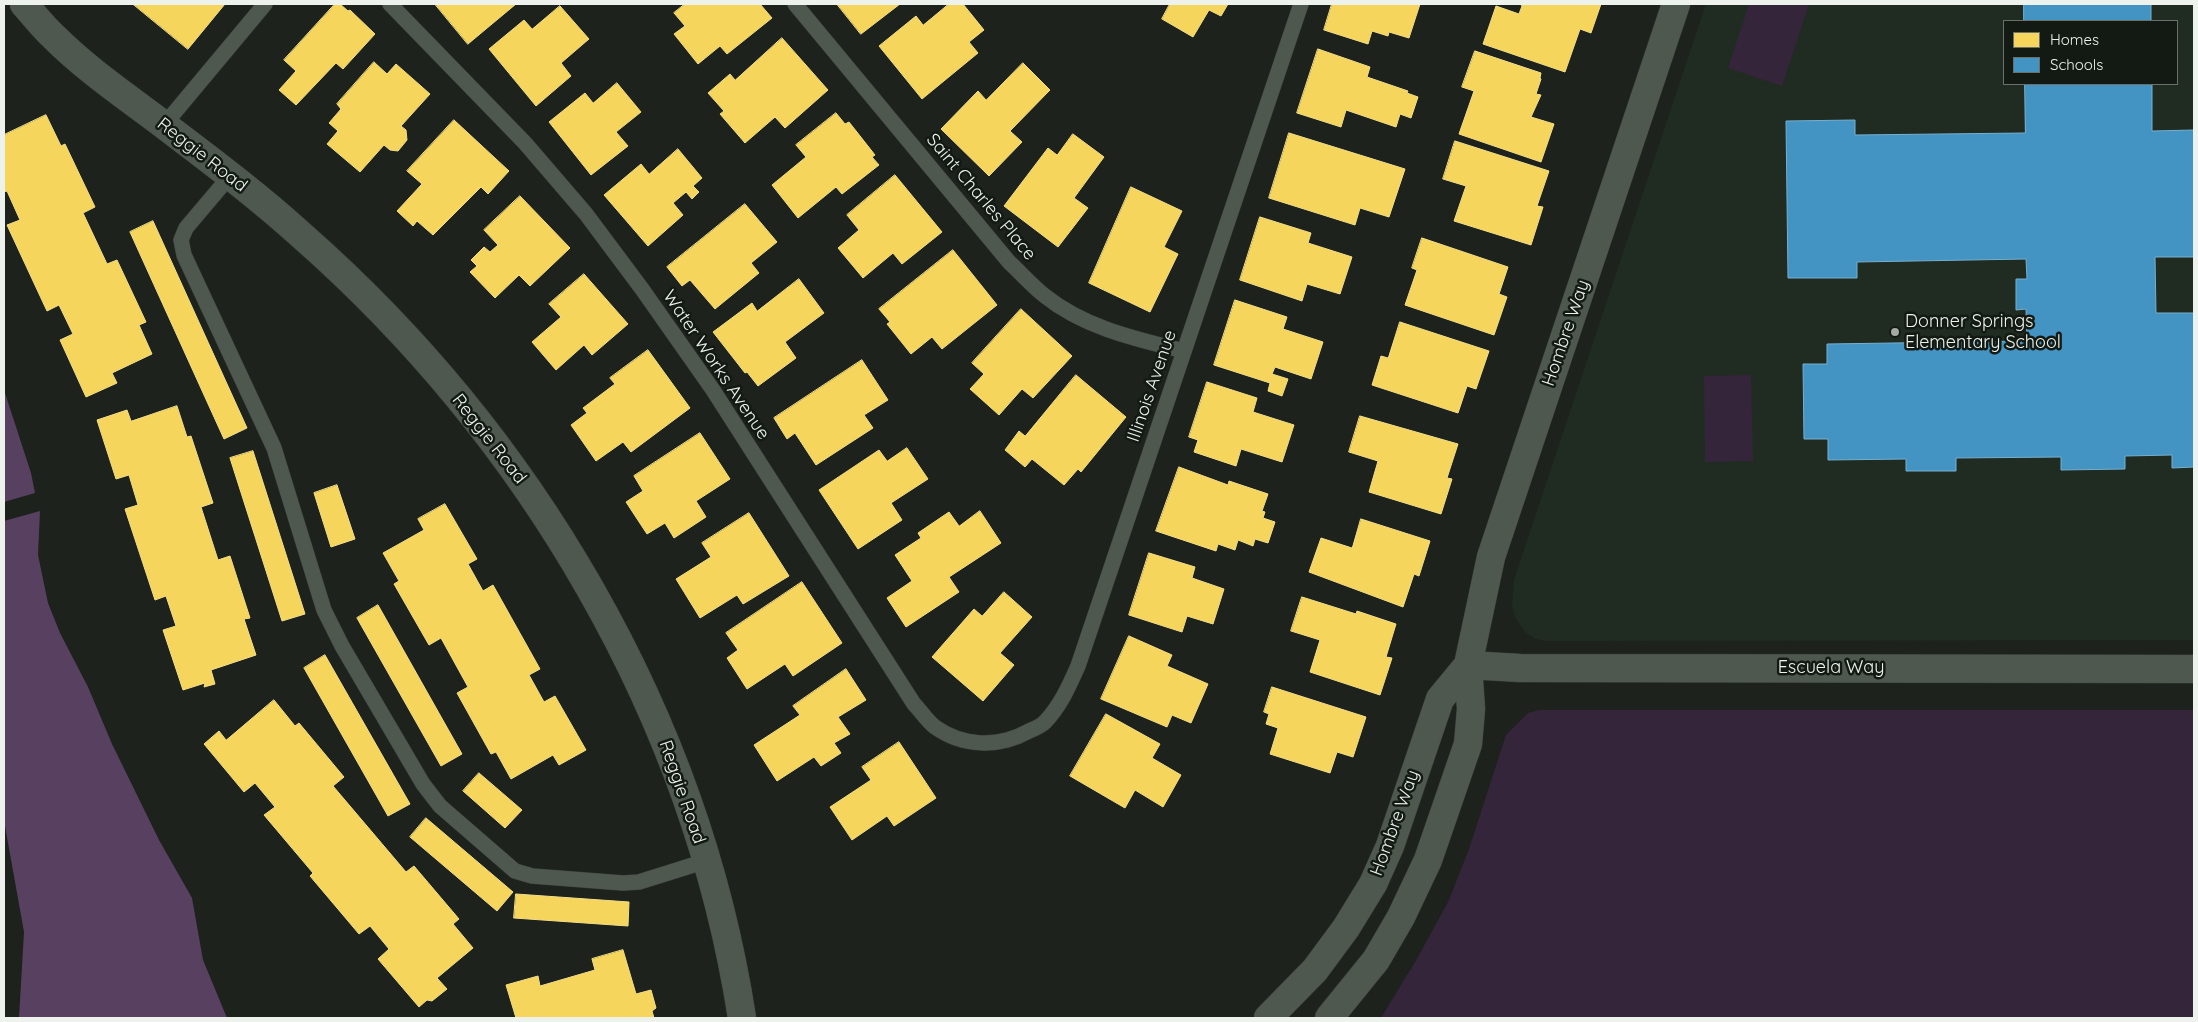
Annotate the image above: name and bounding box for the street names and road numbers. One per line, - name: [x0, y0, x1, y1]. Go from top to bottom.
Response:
- street label: Reggie Road: [153, 113, 251, 197]
- street label: Saint Charles Place: [922, 129, 1040, 265]
- street label: Hombre Way: [1538, 277, 1594, 389]
- street label: Water Works Avenue: [658, 286, 774, 444]
- street label: Illinois Avenue: [1123, 327, 1181, 445]
- street label: Reggie Road: [447, 390, 531, 488]
- street label: Escuela Way: [1778, 657, 1884, 679]
- street label: Reggie Road: [654, 737, 710, 847]
- street label: Hombre Way: [1366, 767, 1424, 879]

